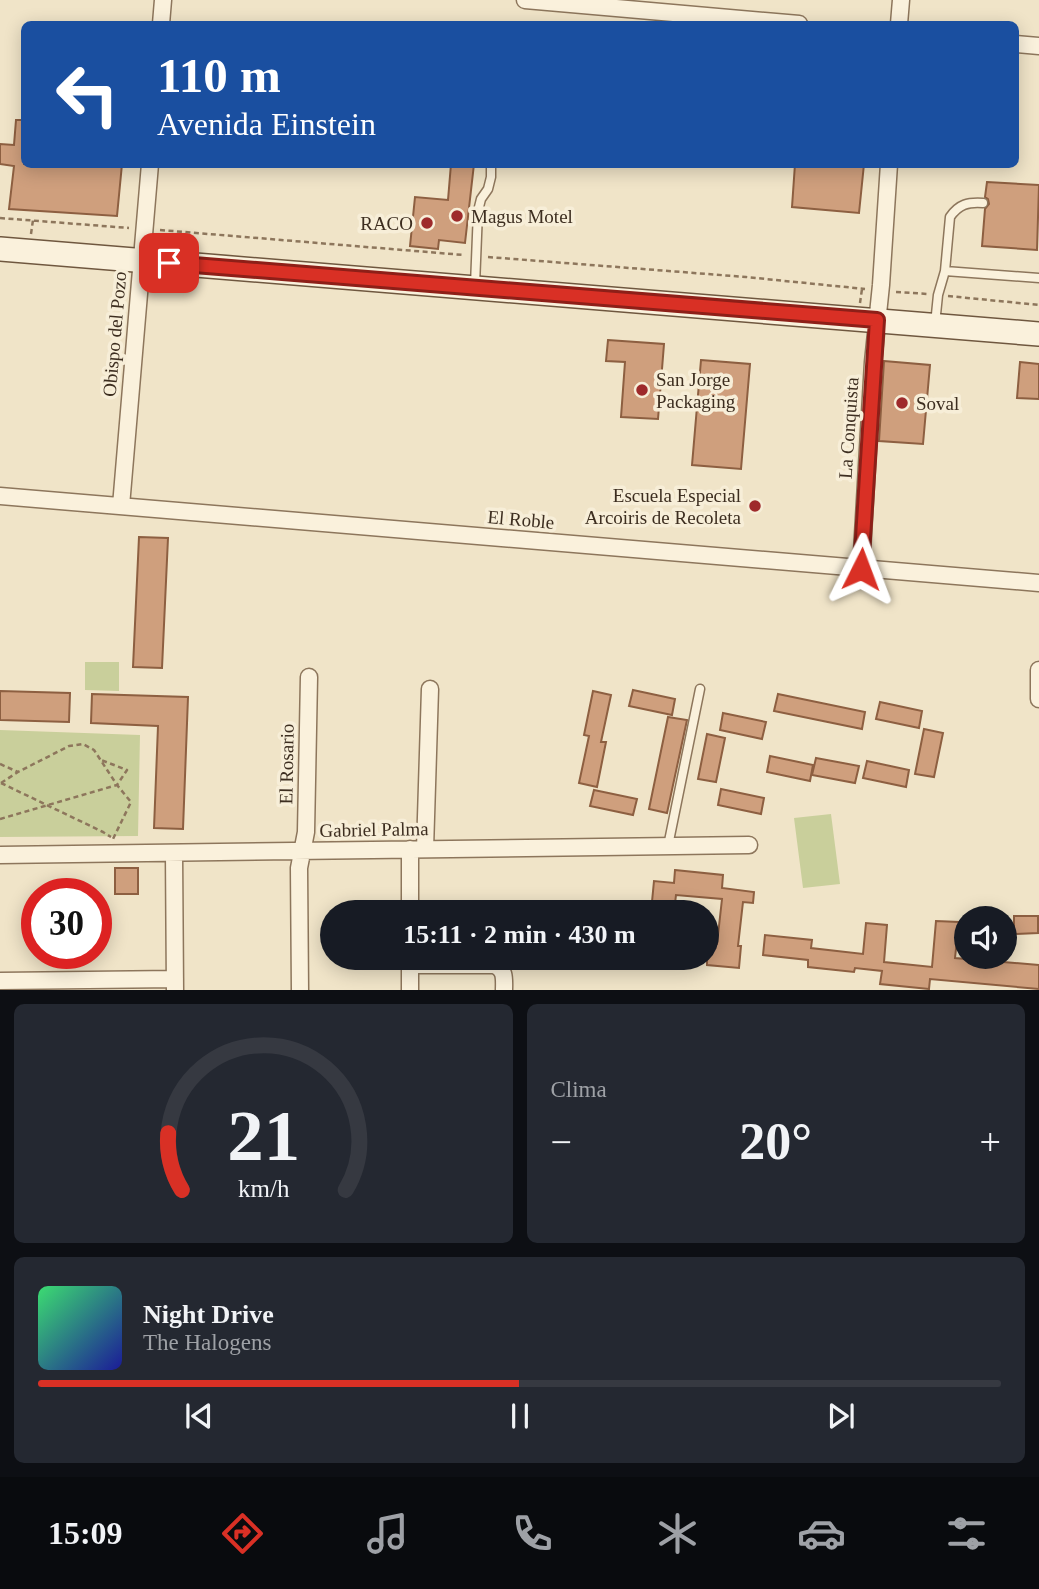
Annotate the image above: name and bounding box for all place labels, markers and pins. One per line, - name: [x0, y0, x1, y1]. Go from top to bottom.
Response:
- place label: Magus Motel: [471, 206, 573, 227]
- marker: Magus Motel: [449, 208, 465, 224]
- place label: RACO: [360, 213, 413, 234]
- marker: RACO: [419, 215, 435, 231]
- pin: [139, 233, 199, 293]
- place label: San Jorge Packaging: [656, 369, 736, 412]
- marker: San Jorge Packaging: [634, 382, 650, 398]
- place label: Soval: [916, 393, 959, 414]
- marker: Soval: [894, 395, 910, 411]
- place label: Escuela Especial Arcoiris de Recoleta: [585, 485, 742, 528]
- marker: Escuela Especial Arcoiris de Recoleta: [747, 498, 763, 514]

